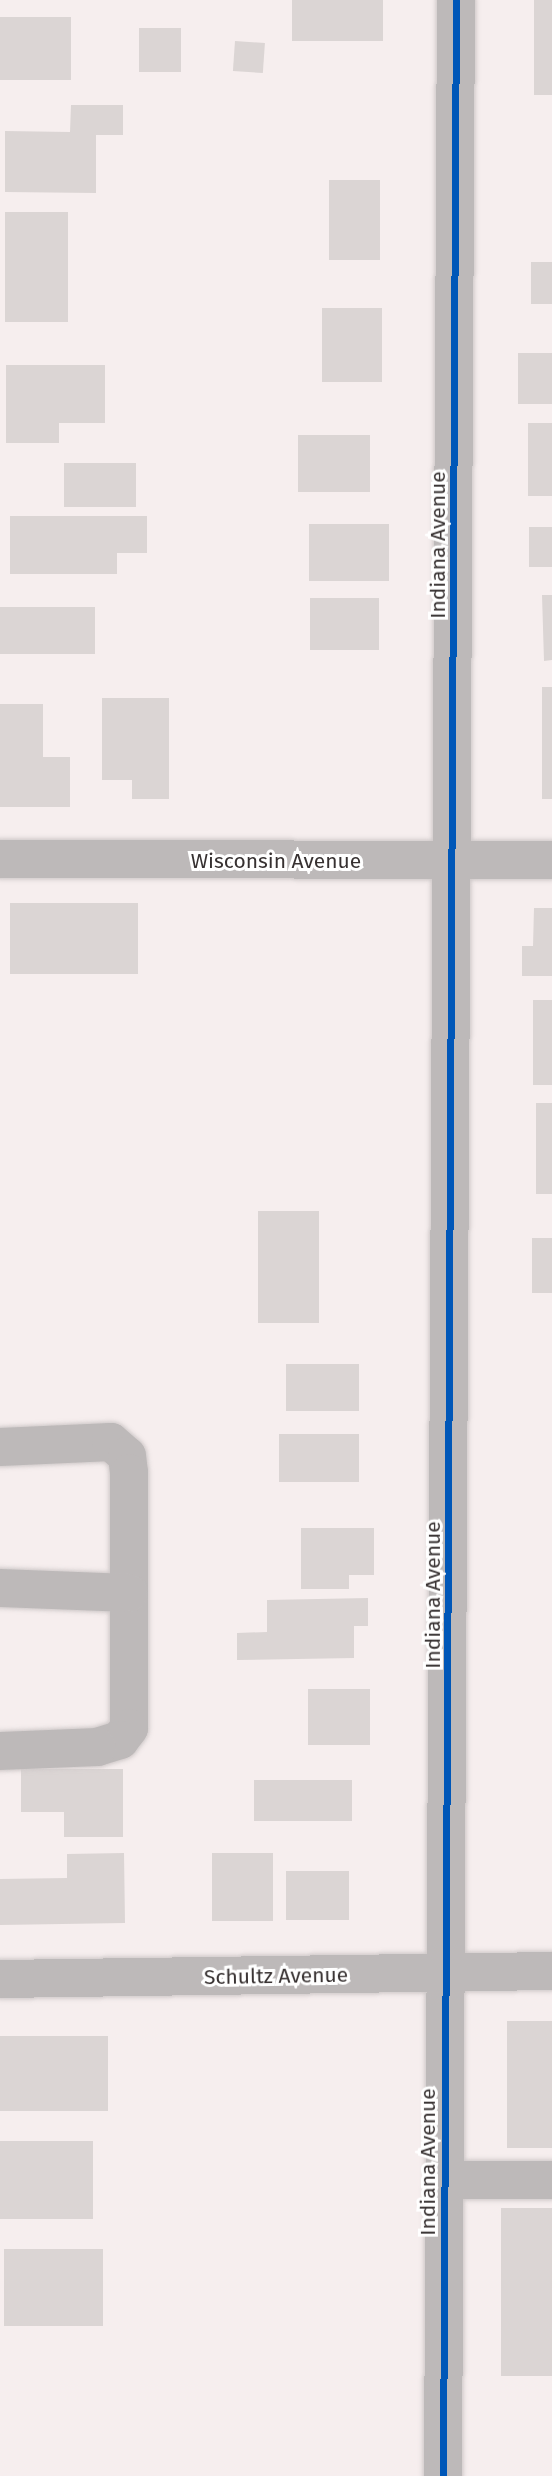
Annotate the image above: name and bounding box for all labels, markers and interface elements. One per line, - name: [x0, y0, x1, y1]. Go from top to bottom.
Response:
- street label: Indiana Avenue: [425, 471, 451, 619]
- street label: Wisconsin Avenue: [191, 848, 361, 874]
- street label: Indiana Avenue: [420, 1521, 446, 1669]
- street label: Schultz Avenue: [204, 1962, 348, 1990]
- street label: Indiana Avenue: [415, 2088, 441, 2236]

